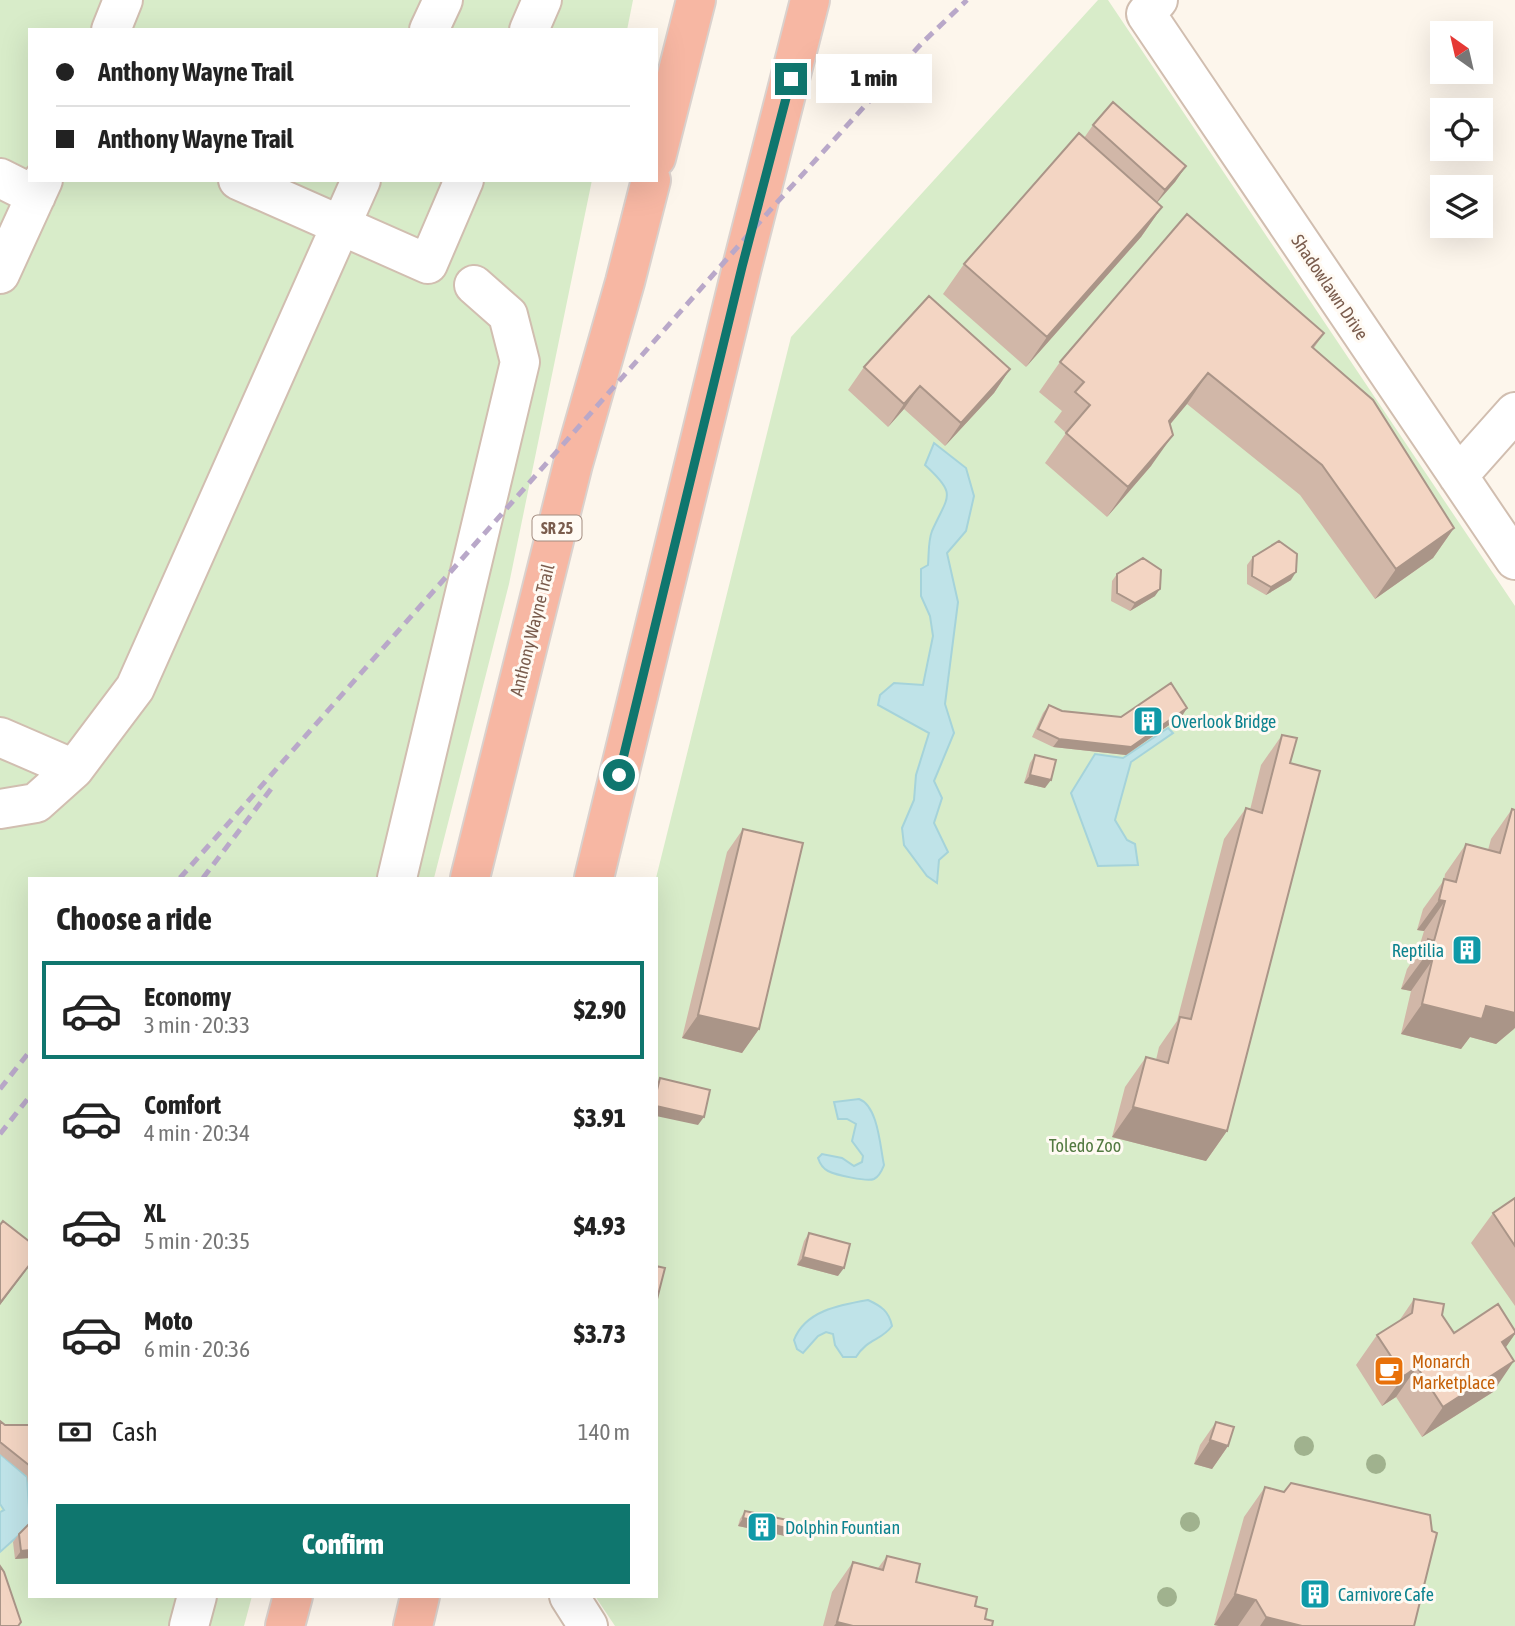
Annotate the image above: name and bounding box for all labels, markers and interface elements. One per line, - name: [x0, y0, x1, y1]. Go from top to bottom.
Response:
- north arrow: [1430, 21, 1493, 84]
- map controls: [1430, 21, 1493, 238]
- callout: 1 min: [816, 55, 931, 104]
- text: Anthony Wayne Trail: [98, 57, 293, 87]
- route end: [775, 63, 807, 95]
- text: 1 min: [851, 65, 897, 91]
- button: locate: [1430, 98, 1493, 161]
- text: Anthony Wayne Trail: [98, 124, 293, 154]
- button: layers: [1430, 175, 1493, 238]
- street label: Shadowlawn Drive: [1287, 230, 1373, 344]
- road number: SR 25: [532, 516, 582, 540]
- street label: Anthony Wayne Trail: [505, 562, 559, 698]
- building icon: Overlook Bridge: [1131, 704, 1165, 738]
- place label: Overlook Bridge: [1171, 711, 1276, 732]
- route start: [603, 759, 635, 791]
- text: Choose a ride: [56, 900, 212, 937]
- building icon: Reptilia: [1450, 933, 1484, 967]
- place label: Reptilia: [1392, 940, 1444, 961]
- icon: car: [60, 979, 123, 1042]
- text: Economy: [144, 982, 231, 1012]
- text: $2.90: [574, 995, 626, 1025]
- text: 3 min · 20:33: [144, 1012, 250, 1038]
- icon: car: [60, 1087, 123, 1150]
- text: Comfort: [144, 1090, 221, 1120]
- text: $3.91: [574, 1103, 626, 1133]
- text: 4 min · 20:34: [144, 1120, 250, 1146]
- park label: Toledo Zoo: [1049, 1135, 1121, 1156]
- icon: car: [60, 1195, 123, 1258]
- text: XL: [144, 1198, 166, 1228]
- text: $4.93: [574, 1211, 626, 1241]
- text: 5 min · 20:35: [144, 1228, 250, 1254]
- icon: car: [60, 1303, 123, 1366]
- text: Moto: [144, 1306, 193, 1336]
- text: $3.73: [574, 1319, 626, 1349]
- text: 6 min · 20:36: [144, 1336, 250, 1362]
- place label: Monarch Marketplace: [1412, 1351, 1495, 1393]
- cafe icon: Monarch Marketplace: [1372, 1354, 1406, 1388]
- icon: cash: [56, 1413, 94, 1451]
- text: Cash: [112, 1417, 158, 1447]
- text: 140 m: [578, 1419, 630, 1445]
- button: Confirm: [56, 1504, 630, 1584]
- building icon: Dolphin Fountian: [745, 1510, 779, 1544]
- place label: Dolphin Fountian: [785, 1517, 900, 1538]
- building icon: Carnivore Cafe: [1298, 1577, 1332, 1611]
- place label: Carnivore Cafe: [1338, 1584, 1434, 1605]

